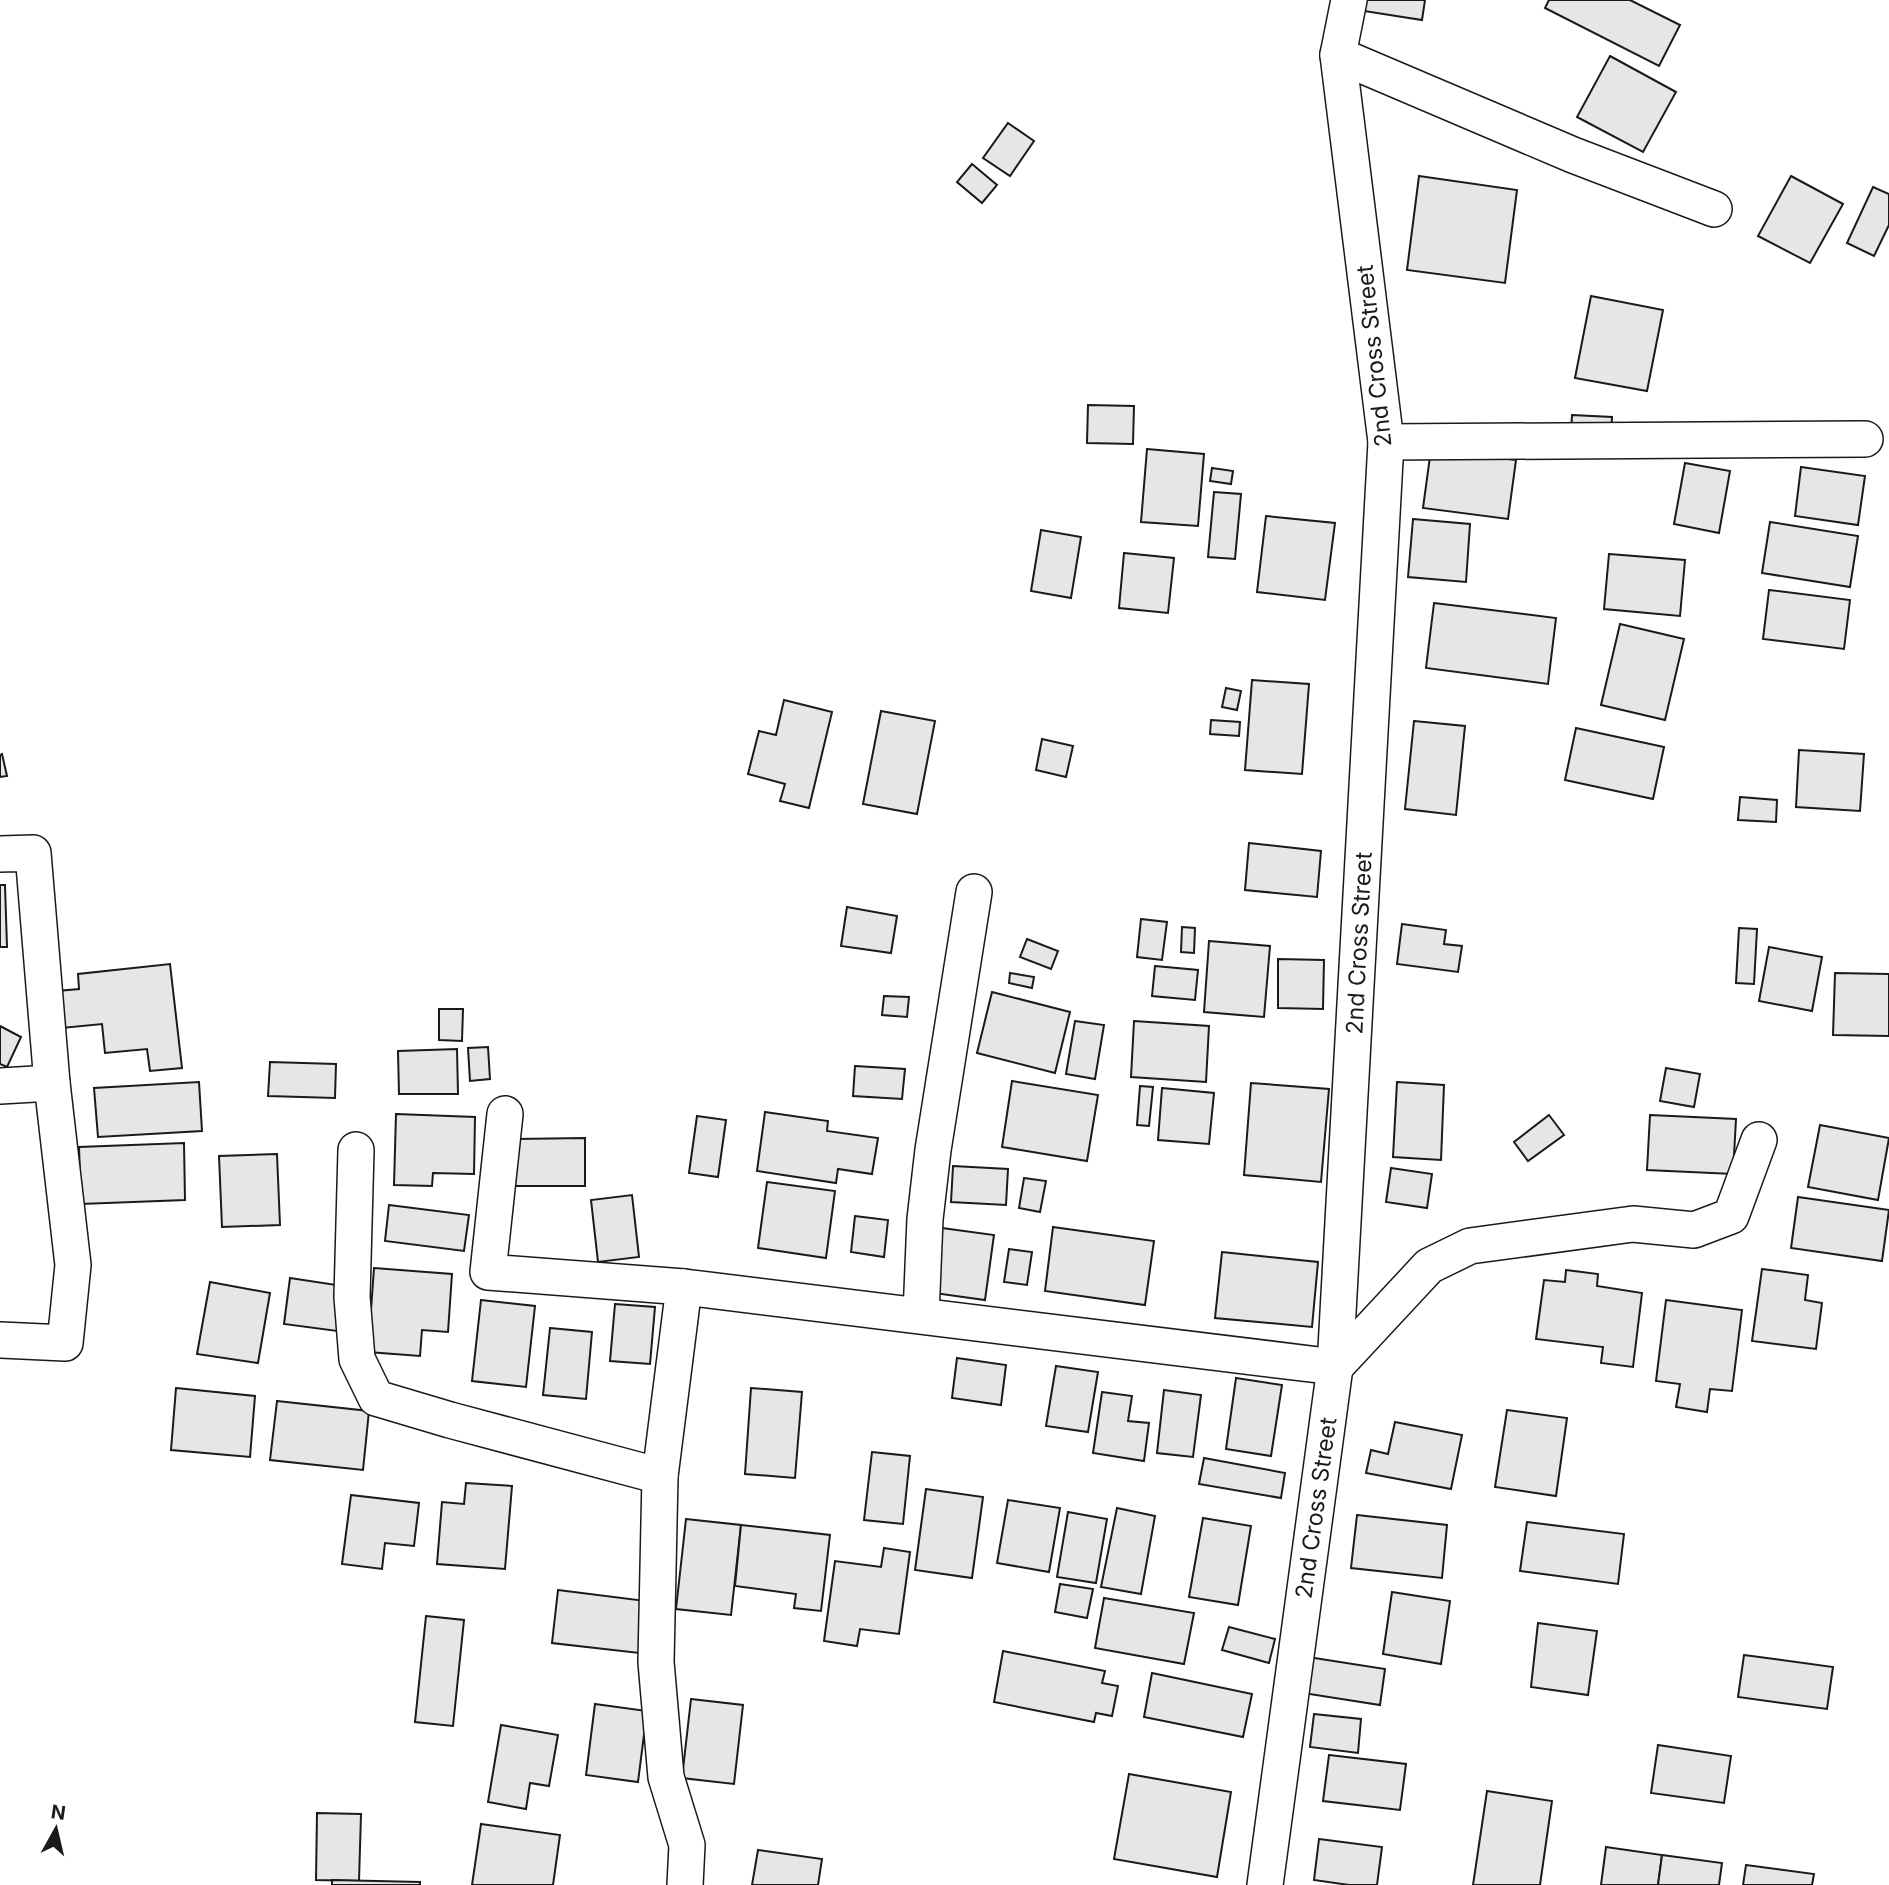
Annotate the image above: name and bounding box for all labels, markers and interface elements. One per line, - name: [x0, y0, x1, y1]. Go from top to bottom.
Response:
- street label: 2nd Cross Street: [1350, 263, 1397, 448]
- street label: 2nd Cross Street: [1340, 851, 1378, 1035]
- street label: 2nd Cross Street: [1289, 1415, 1343, 1600]
- north arrow: [21, 1794, 91, 1864]
- text: N: [50, 1800, 67, 1825]

